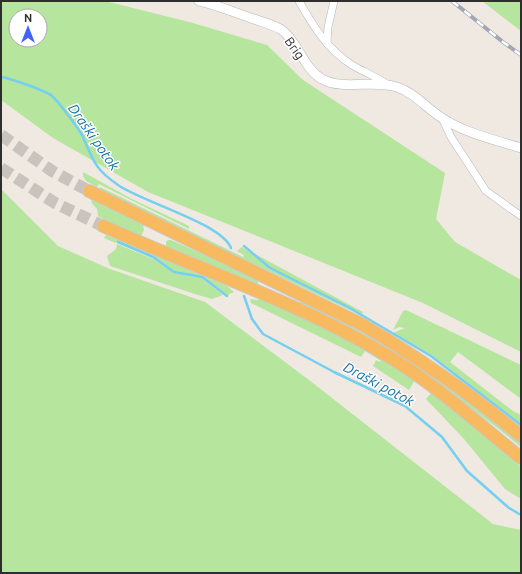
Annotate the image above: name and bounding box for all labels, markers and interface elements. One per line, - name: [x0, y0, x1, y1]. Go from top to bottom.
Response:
- north arrow: [8, 8, 48, 48]
- text: N: [24, 12, 32, 24]
- street label: Brig: [282, 34, 308, 62]
- water label: Draški potok: [65, 101, 123, 174]
- water label: Draški potok: [341, 359, 418, 410]

